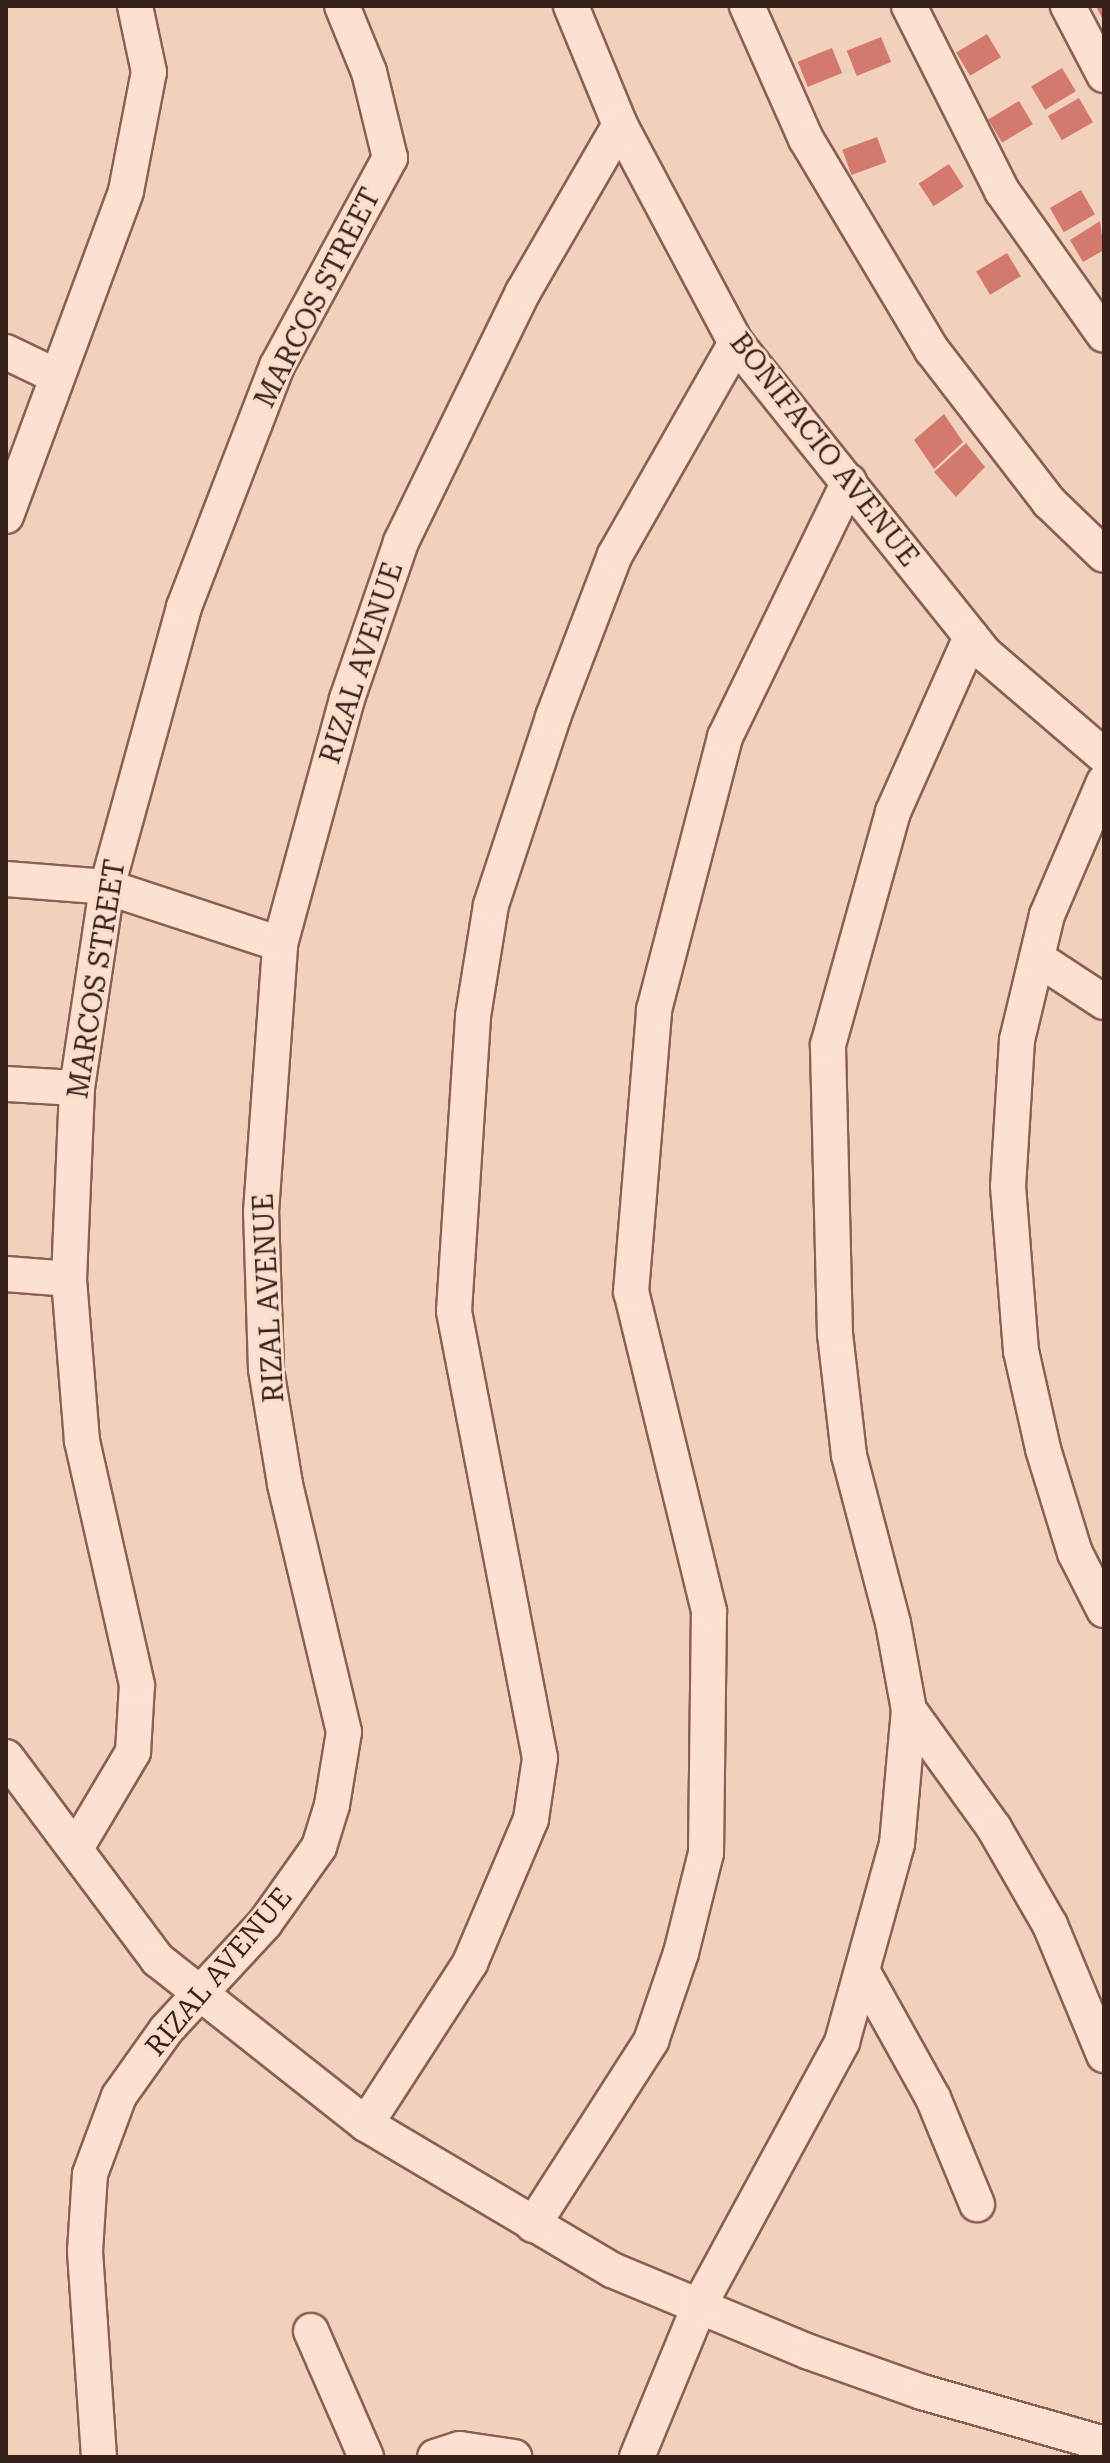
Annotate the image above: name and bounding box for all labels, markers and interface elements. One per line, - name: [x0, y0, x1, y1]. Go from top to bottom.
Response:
- street label: MARCOS STREET: [248, 183, 388, 413]
- street label: BONIFACIO AVENUE: [722, 327, 926, 573]
- street label: RIZAL AVENUE: [314, 558, 410, 768]
- street label: MARCOS STREET: [61, 857, 133, 1101]
- street label: RIZAL AVENUE: [247, 1192, 291, 1404]
- street label: RIZAL AVENUE: [139, 1881, 299, 2063]

